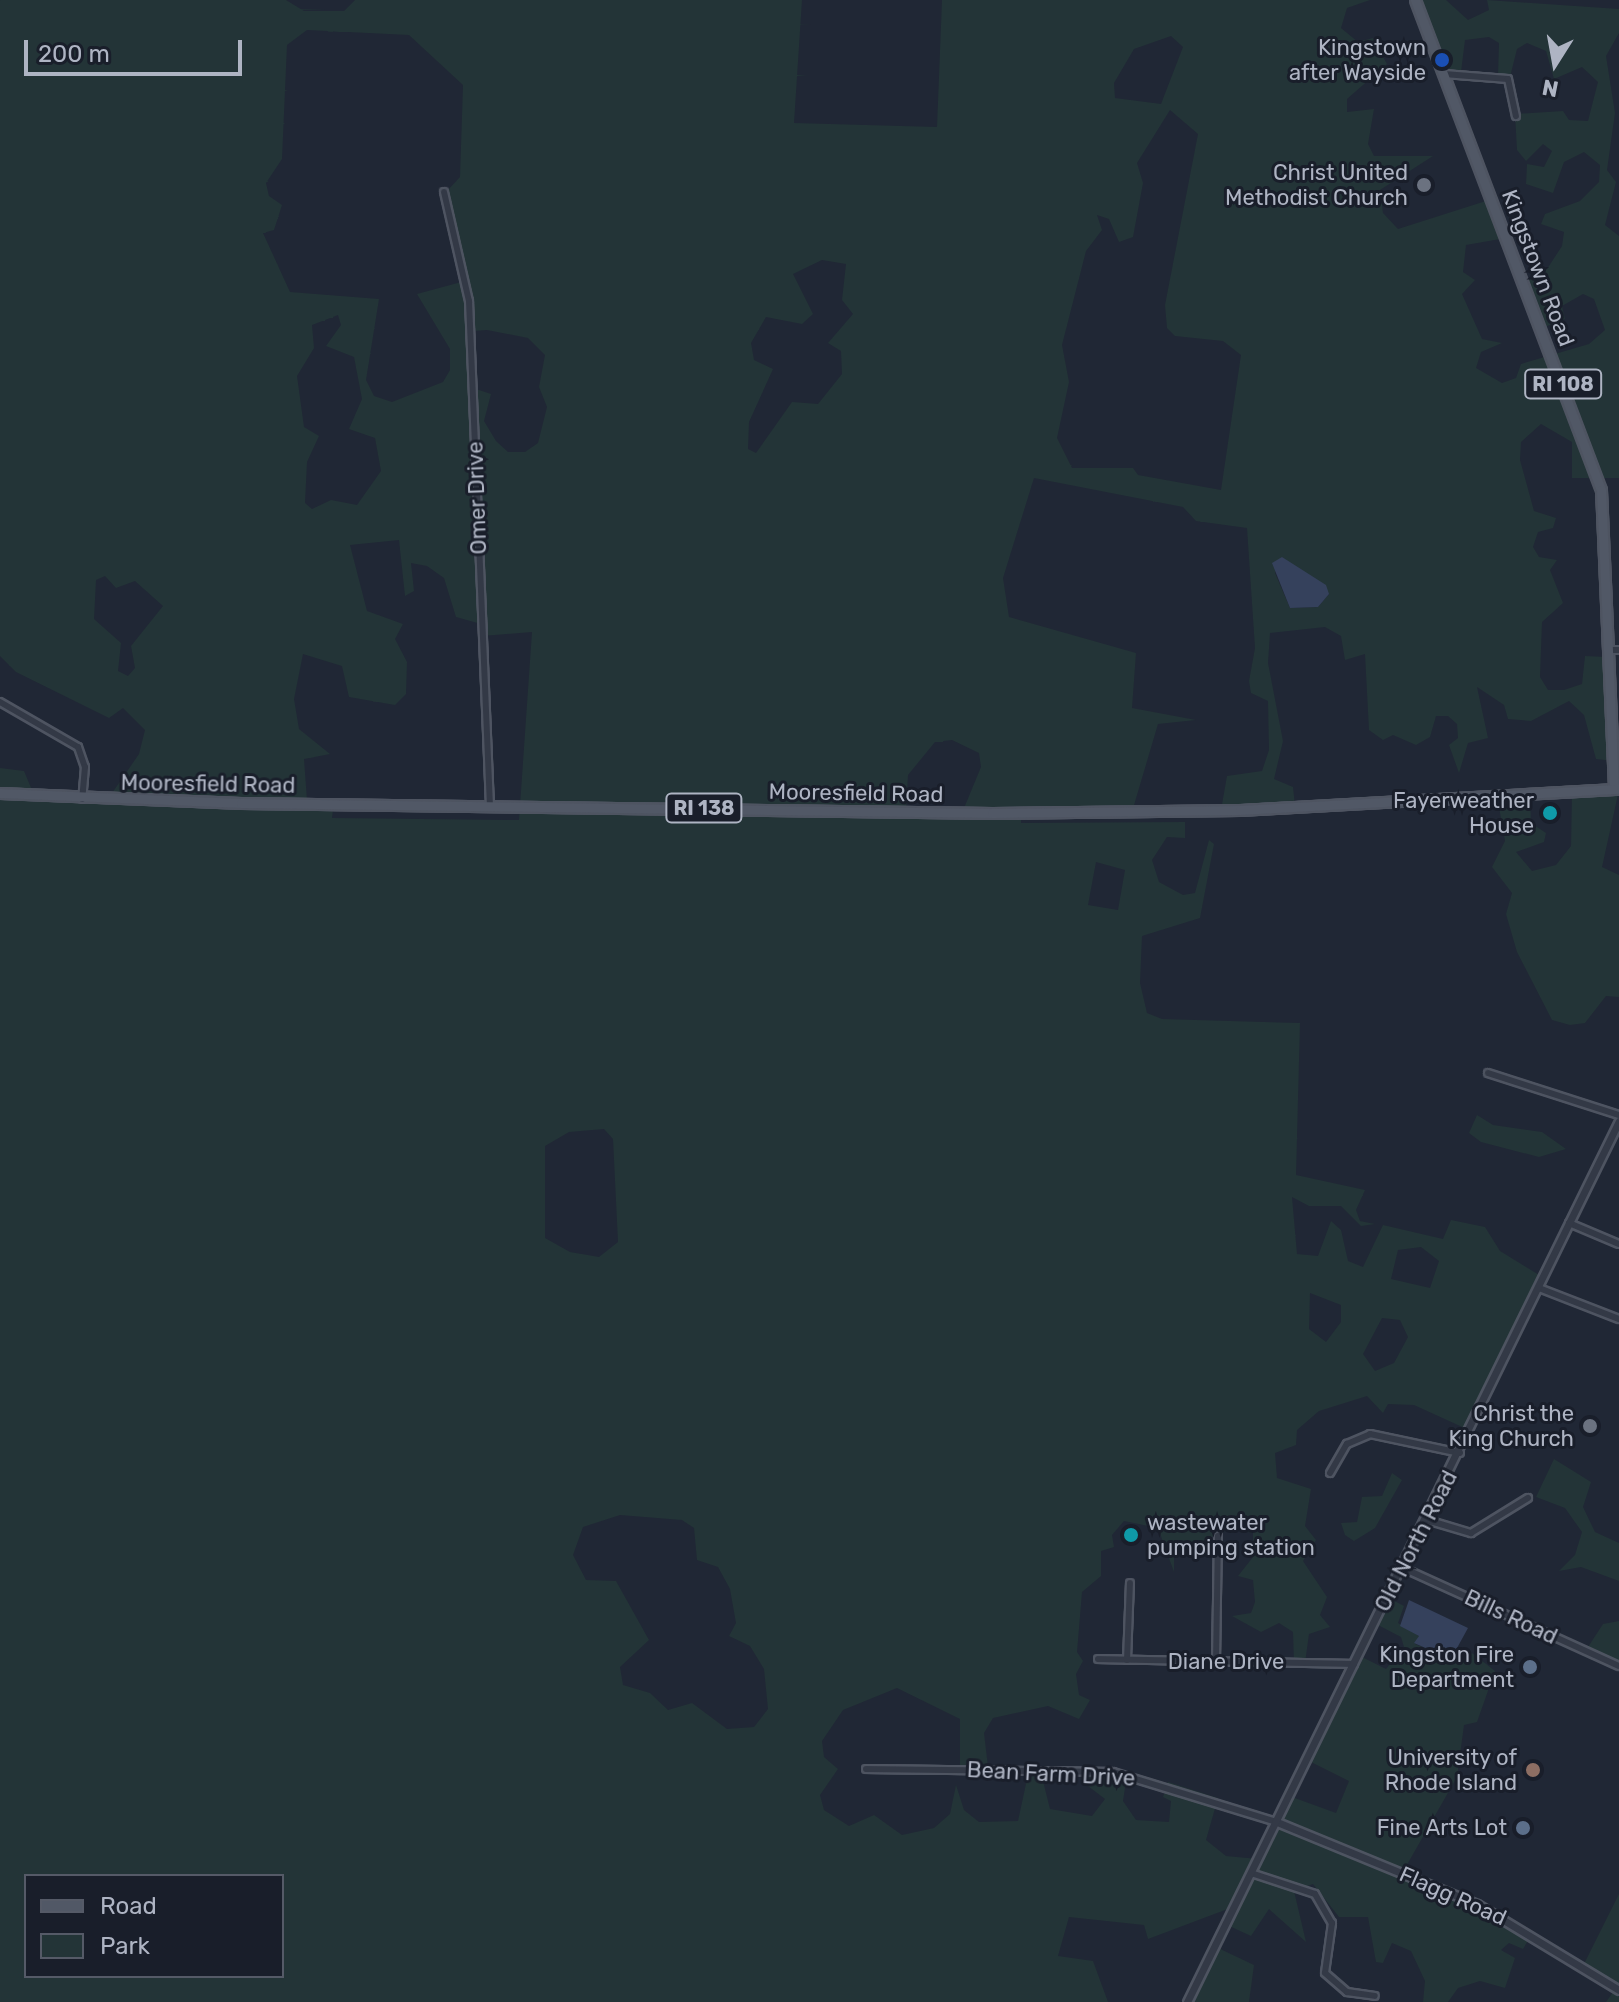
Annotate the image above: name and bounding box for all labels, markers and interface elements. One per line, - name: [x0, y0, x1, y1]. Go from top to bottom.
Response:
- scale bar: [28, 24, 246, 74]
- north arrow: [1515, 24, 1595, 104]
- place label: Kingstown after Wayside: [1288, 34, 1426, 86]
- text: 200 m: [38, 40, 110, 68]
- marker: Kingstown after Wayside: [1433, 51, 1451, 69]
- text: N: [1540, 73, 1561, 103]
- place label: Christ United Methodist Church: [1225, 159, 1408, 210]
- marker: Christ United Methodist Church: [1415, 176, 1433, 194]
- street label: Kingstown Road: [1496, 186, 1580, 350]
- road number: RI 108: [1523, 368, 1603, 400]
- street label: Omer Drive: [462, 441, 492, 555]
- street label: Mooresfield Road: [120, 769, 296, 799]
- street label: Mooresfield Road: [768, 778, 944, 808]
- place label: Fayerweather House: [1393, 787, 1534, 838]
- road number: RI 138: [664, 792, 744, 824]
- marker: Fayerweather House: [1541, 804, 1559, 822]
- place label: Christ the King Church: [1449, 1400, 1574, 1452]
- marker: Christ the King Church: [1581, 1417, 1599, 1435]
- street label: Old North Road: [1369, 1466, 1463, 1616]
- place label: wastewater pumping station: [1147, 1509, 1315, 1560]
- marker: wastewater pumping station: [1122, 1526, 1140, 1544]
- street label: Bills Road: [1460, 1584, 1562, 1650]
- place label: Kingston Fire Department: [1379, 1641, 1514, 1692]
- street label: Diane Drive: [1168, 1649, 1284, 1675]
- marker: Kingston Fire Department: [1521, 1658, 1539, 1676]
- place label: University of Rhode Island: [1385, 1744, 1517, 1796]
- street label: Bean Farm Drive: [966, 1756, 1136, 1792]
- marker: University of Rhode Island: [1524, 1761, 1542, 1779]
- place label: Fine Arts Lot: [1376, 1815, 1507, 1841]
- marker: Fine Arts Lot: [1514, 1819, 1532, 1837]
- street label: Flagg Road: [1395, 1861, 1511, 1931]
- legend: [24, 1874, 284, 1978]
- text: Road: [100, 1892, 157, 1920]
- text: Park: [100, 1932, 150, 1960]

